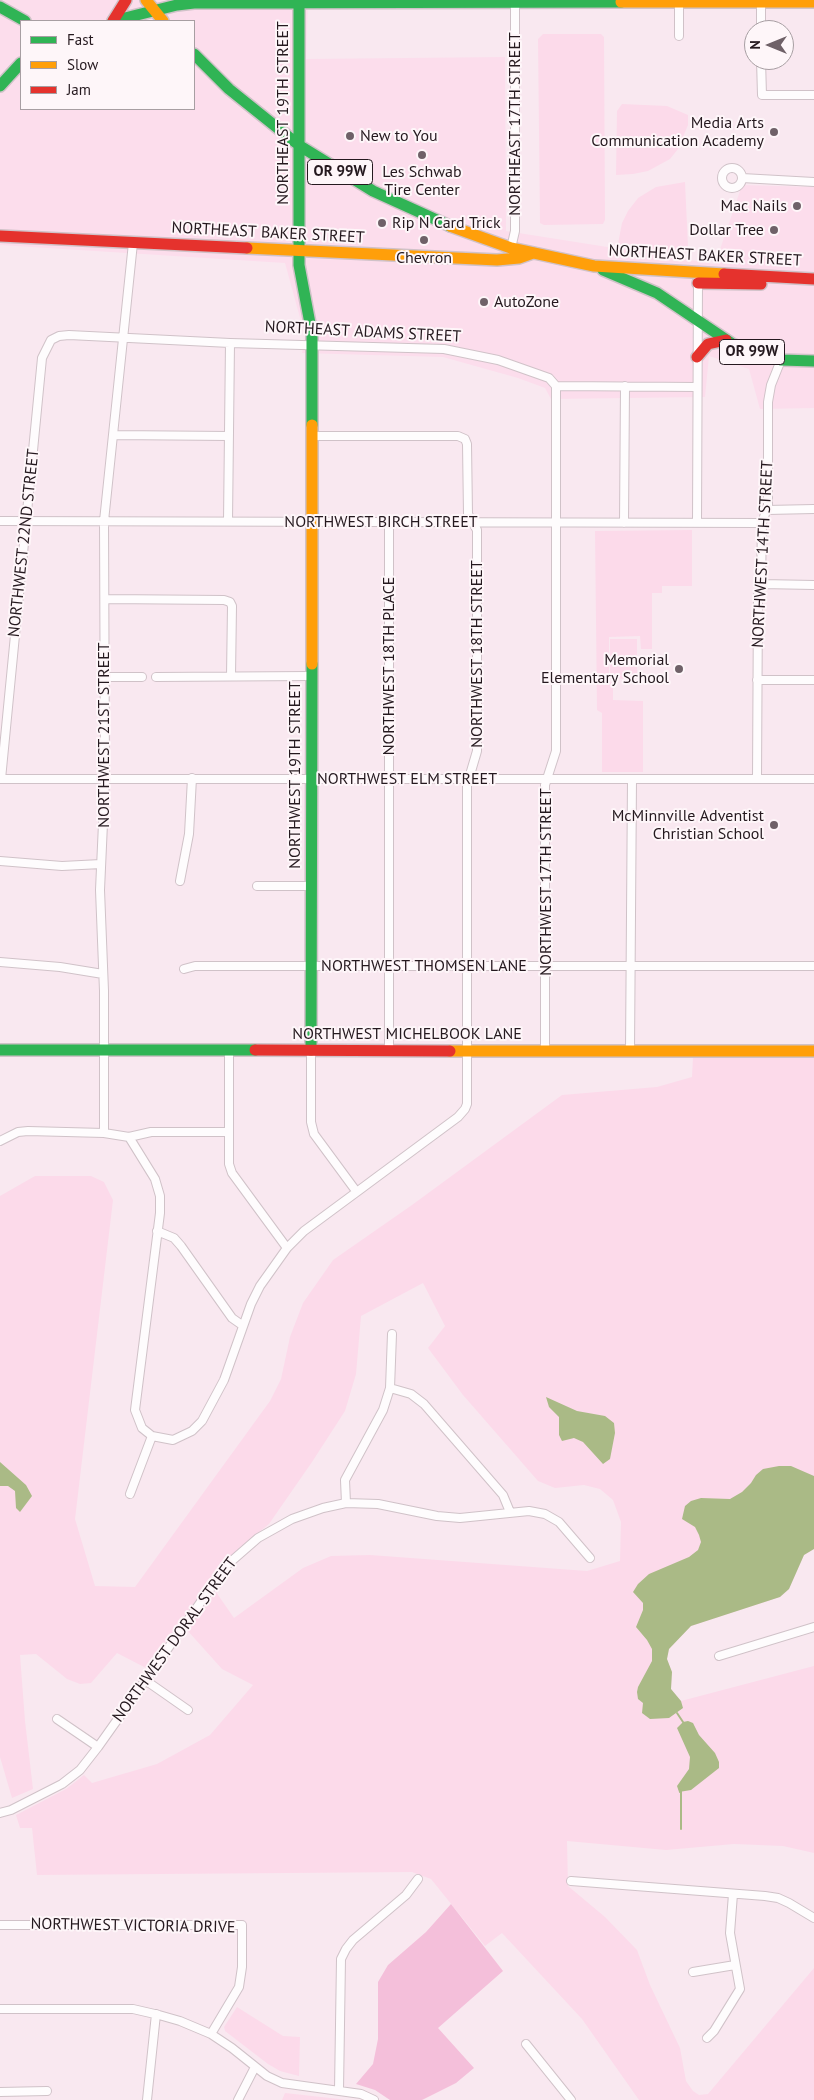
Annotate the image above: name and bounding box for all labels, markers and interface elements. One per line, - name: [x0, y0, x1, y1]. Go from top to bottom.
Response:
- legend: [20, 20, 195, 110]
- north arrow: [744, 20, 794, 70]
- street label: NORTHEAST 19TH STREET: [273, 21, 293, 205]
- text: Fast: [67, 30, 94, 49]
- street label: NORTHEAST 17TH STREET: [505, 32, 525, 216]
- text: N: [746, 40, 764, 50]
- text: Slow: [67, 55, 98, 74]
- text: Jam: [67, 80, 91, 99]
- place label: Media Arts Communication Academy: [591, 113, 764, 151]
- place label: New to You: [360, 126, 438, 146]
- marker: Media Arts Communication Academy: [768, 126, 780, 138]
- marker: New to You: [344, 130, 356, 142]
- marker: Les Schwab Tire Center: [416, 149, 428, 161]
- road number: OR 99W: [308, 160, 372, 184]
- place label: Les Schwab Tire Center: [382, 162, 462, 200]
- place label: Mac Nails: [721, 196, 787, 216]
- marker: Mac Nails: [791, 200, 803, 212]
- place label: Rip N Card Trick: [392, 213, 501, 233]
- marker: Rip N Card Trick: [376, 217, 388, 229]
- street label: NORTHEAST BAKER STREET: [171, 218, 365, 248]
- place label: Dollar Tree: [689, 220, 764, 240]
- marker: Dollar Tree: [768, 224, 780, 236]
- marker: Chevron: [418, 234, 430, 246]
- street label: NORTHEAST BAKER STREET: [608, 241, 802, 271]
- place label: Chevron: [396, 248, 452, 268]
- place label: AutoZone: [494, 292, 559, 312]
- marker: AutoZone: [478, 296, 490, 308]
- street label: NORTHEAST ADAMS STREET: [264, 317, 462, 347]
- road number: OR 99W: [720, 340, 784, 364]
- street label: NORTHWEST 22ND STREET: [5, 448, 43, 638]
- street label: NORTHWEST 14TH STREET: [749, 460, 777, 648]
- street label: NORTHWEST BIRCH STREET: [284, 512, 478, 532]
- street label: NORTHWEST 18TH STREET: [467, 560, 487, 748]
- street label: NORTHWEST 18TH PLACE: [379, 577, 399, 755]
- street label: NORTHWEST 21ST STREET: [94, 642, 114, 828]
- place label: Memorial Elementary School: [541, 650, 669, 688]
- marker: Memorial Elementary School: [673, 663, 685, 675]
- street label: NORTHWEST 19TH STREET: [285, 681, 305, 869]
- street label: NORTHWEST ELM STREET: [317, 769, 497, 789]
- street label: NORTHWEST 17TH STREET: [536, 788, 556, 976]
- place label: McMinnville Adventist Christian School: [612, 806, 764, 844]
- marker: McMinnville Adventist Christian School: [768, 819, 780, 831]
- street label: NORTHWEST THOMSEN LANE: [321, 956, 527, 976]
- street label: NORTHWEST MICHELBOOK LANE: [292, 1024, 522, 1044]
- street label: NORTHWEST DORAL STREET: [109, 1554, 241, 1726]
- street label: NORTHWEST VICTORIA DRIVE: [30, 1915, 236, 1937]

